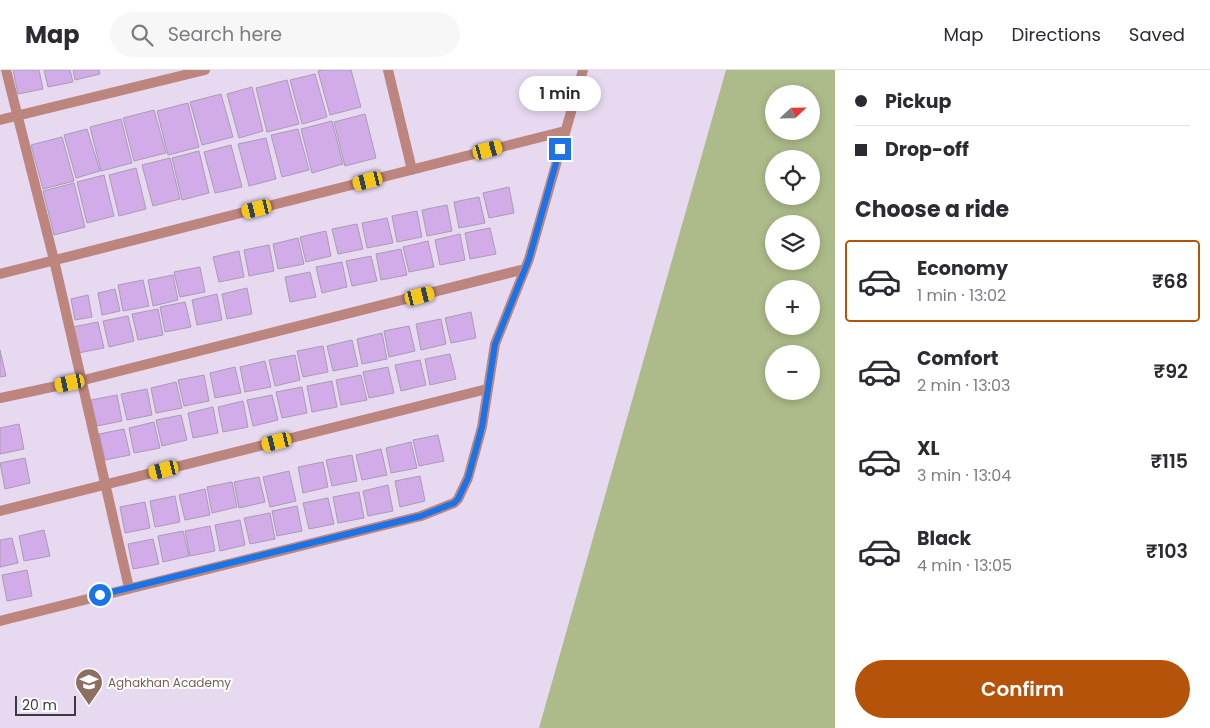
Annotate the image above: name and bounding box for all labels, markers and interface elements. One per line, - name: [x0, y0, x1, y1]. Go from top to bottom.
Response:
- search box: [110, 12, 460, 57]
- text: Map: [25, 18, 80, 51]
- icon: search: [128, 21, 156, 49]
- text: Search here: [168, 21, 282, 48]
- text: Map: [944, 22, 983, 47]
- text: Directions: [1011, 22, 1101, 47]
- text: Saved: [1129, 22, 1185, 47]
- callout: 1 min: [519, 77, 601, 112]
- text: 1 min: [539, 82, 581, 105]
- north arrow: [765, 85, 820, 140]
- map controls: [765, 85, 820, 400]
- text: Pickup: [885, 88, 951, 115]
- text: Drop-off: [885, 136, 969, 163]
- route end: [549, 138, 571, 160]
- car: [471, 139, 504, 161]
- button: locate: [765, 150, 820, 205]
- car: [351, 170, 384, 192]
- text: Choose a ride: [855, 194, 1009, 225]
- car: [240, 198, 273, 220]
- button: layers: [765, 215, 820, 270]
- text: Economy: [917, 255, 1008, 282]
- icon: car: [857, 259, 902, 304]
- text: ₹68: [1152, 268, 1188, 295]
- button: +: [765, 280, 820, 335]
- text: 1 min · 13:02: [917, 284, 1006, 307]
- car: [403, 285, 436, 307]
- button: −: [765, 345, 820, 400]
- text: Comfort: [917, 345, 999, 372]
- icon: car: [857, 349, 902, 394]
- text: ₹92: [1154, 358, 1188, 385]
- car: [53, 373, 86, 393]
- text: 2 min · 13:03: [917, 374, 1011, 397]
- car: [260, 431, 293, 453]
- text: XL: [917, 435, 940, 462]
- icon: car: [857, 439, 902, 484]
- text: ₹115: [1150, 448, 1188, 475]
- car: [147, 459, 180, 481]
- text: 3 min · 13:04: [917, 464, 1011, 487]
- text: Black: [917, 525, 971, 552]
- icon: car: [857, 529, 902, 574]
- text: ₹103: [1146, 538, 1188, 565]
- text: 4 min · 13:05: [917, 554, 1012, 577]
- route start: [89, 584, 111, 606]
- button: Confirm: [855, 660, 1190, 718]
- school or university icon: Aghakhan Academy: [74, 667, 104, 706]
- place label: Aghakhan Academy: [108, 674, 231, 691]
- scale bar: [15, 693, 76, 716]
- text: 20 m: [22, 695, 57, 715]

